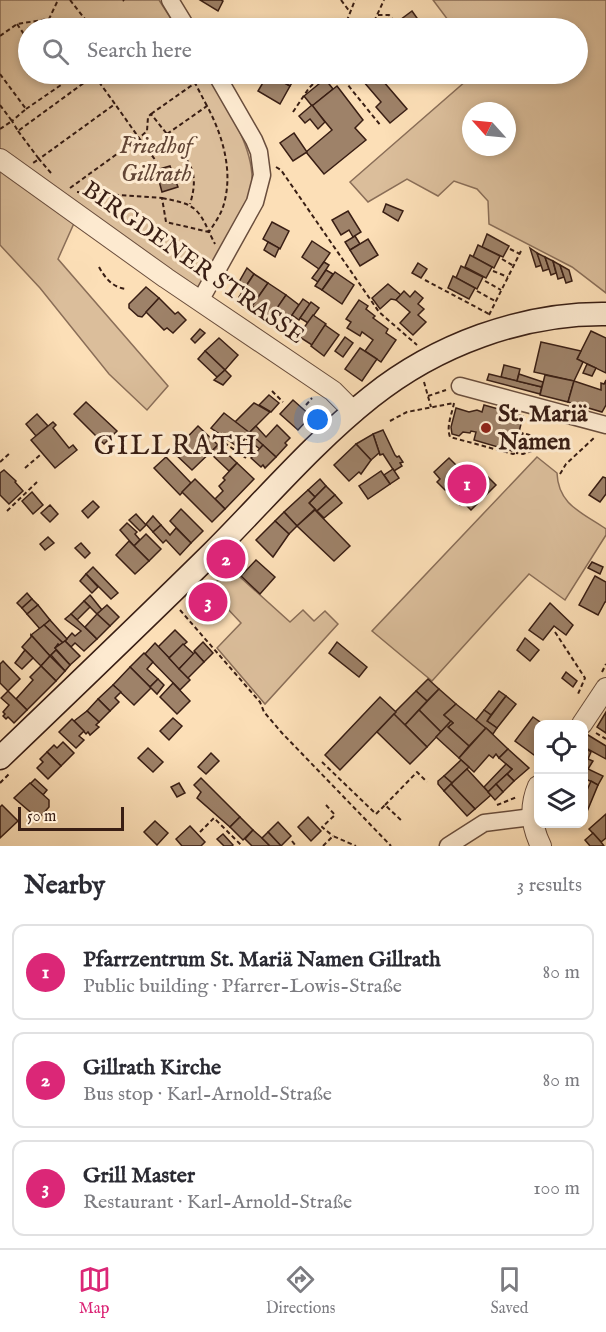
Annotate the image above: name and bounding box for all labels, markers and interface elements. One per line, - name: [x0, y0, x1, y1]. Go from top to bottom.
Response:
- search box: [18, 18, 588, 84]
- icon: search: [39, 35, 72, 68]
- text: Search here: [87, 37, 192, 65]
- north arrow: [462, 102, 516, 156]
- park label: Friedhof Gillrath: [119, 131, 199, 190]
- street label: BIRGDENER STRASSE: [76, 174, 310, 352]
- place label: St. Mariä Namen: [497, 399, 588, 458]
- your location: [303, 405, 332, 434]
- marker: St. Mariä Namen: [479, 421, 493, 435]
- district label: GILLRATH: [94, 430, 258, 464]
- pin: 1: [448, 462, 486, 506]
- pin: 2: [206, 536, 246, 582]
- pin: 3: [188, 580, 228, 624]
- map controls: [534, 720, 588, 828]
- button: locate: [534, 720, 588, 774]
- button: layers: [534, 774, 588, 828]
- scale bar: [18, 804, 124, 832]
- text: 50 m: [27, 807, 56, 827]
- text: Nearby: [24, 869, 105, 902]
- text: 3 results: [517, 873, 582, 898]
- text: Pfarrzentrum St. Mariä Namen Gillrath: [83, 946, 441, 974]
- text: 1: [42, 960, 49, 985]
- text: 80 m: [543, 960, 580, 985]
- text: Public building · Pfarrer-Lowis-Straße: [83, 974, 402, 999]
- text: Gillrath Kirche: [83, 1054, 221, 1082]
- text: 2: [41, 1068, 50, 1093]
- text: 80 m: [543, 1068, 580, 1093]
- text: Bus stop · Karl-Arnold-Straße: [83, 1082, 332, 1107]
- text: Grill Master: [83, 1162, 195, 1190]
- text: 3: [42, 1176, 49, 1201]
- text: 100 m: [533, 1176, 580, 1201]
- text: Restaurant · Karl-Arnold-Straße: [83, 1190, 352, 1215]
- tab: Map: [78, 1263, 111, 1319]
- tab: Directions: [266, 1263, 335, 1319]
- tab: Saved: [491, 1263, 528, 1319]

